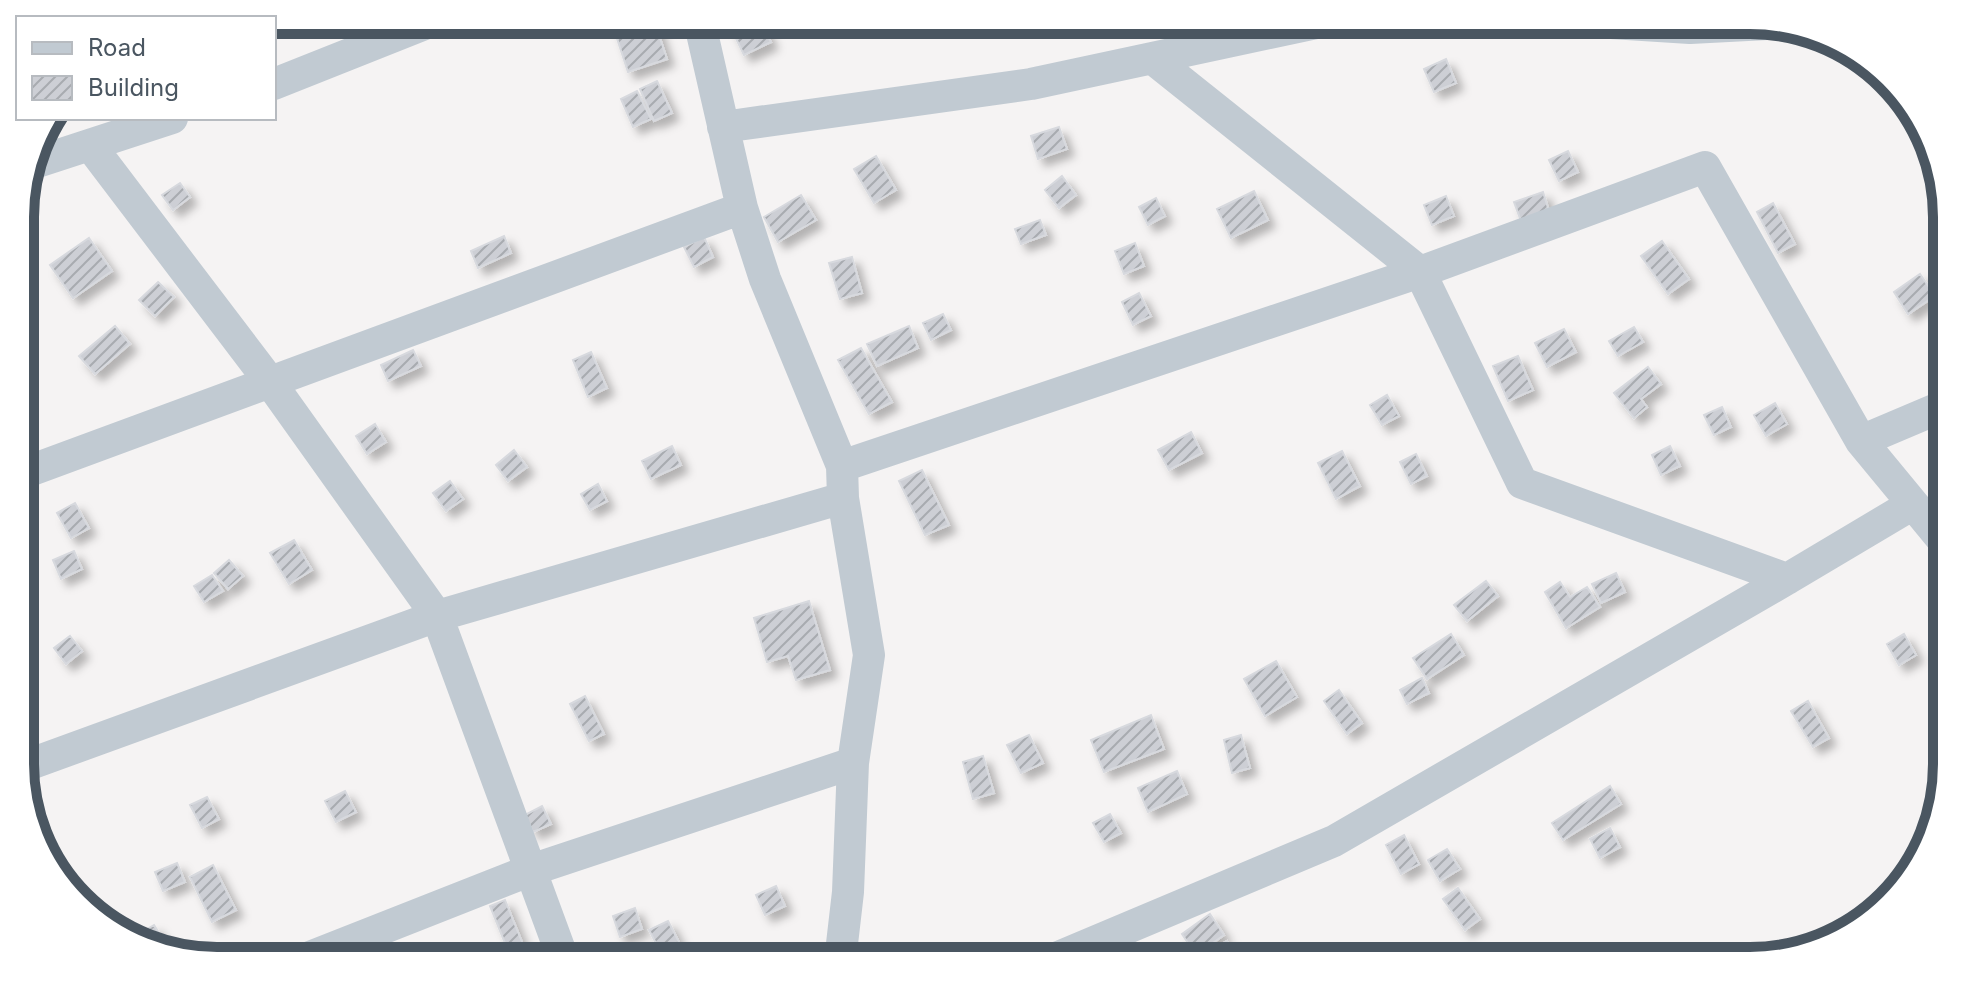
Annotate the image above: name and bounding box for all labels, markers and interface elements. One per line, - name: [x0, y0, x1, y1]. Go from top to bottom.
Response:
- legend: [16, 16, 276, 120]
- text: Road: [88, 33, 146, 62]
- text: Building: [88, 73, 179, 102]

